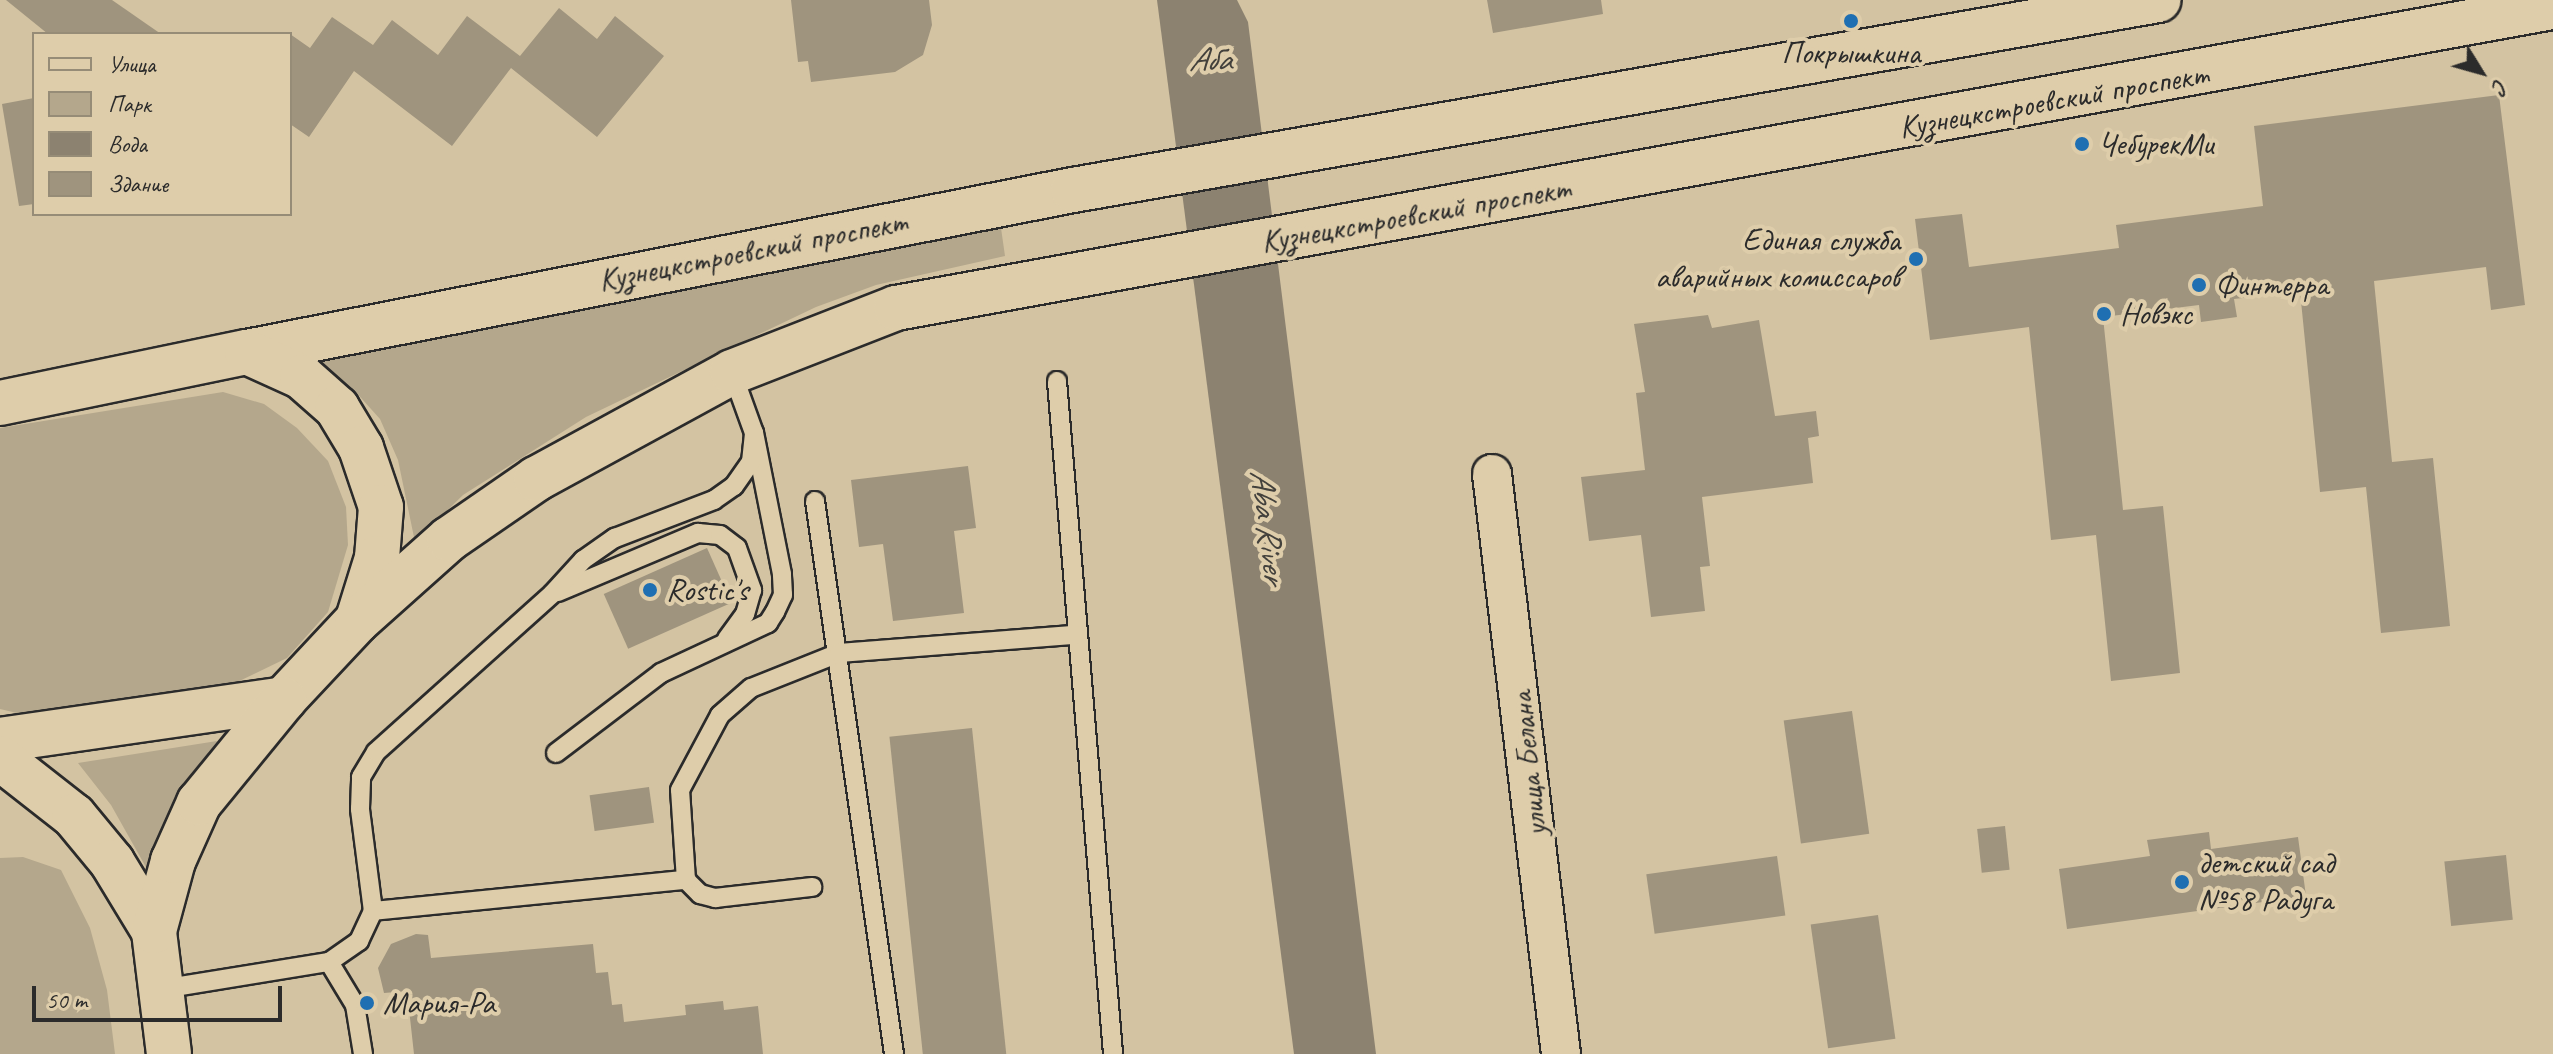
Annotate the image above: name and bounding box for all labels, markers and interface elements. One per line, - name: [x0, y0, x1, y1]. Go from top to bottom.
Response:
- marker: Покрышкина: [1842, 12, 1860, 30]
- legend: [32, 32, 292, 216]
- north arrow: [2441, 32, 2521, 112]
- place label: Покрышкина: [1782, 34, 1920, 72]
- water label: Аба: [1189, 39, 1231, 79]
- text: Улица: [108, 49, 156, 79]
- street label: Кузнецкстроевский проспект: [1896, 55, 2212, 147]
- text: С: [2486, 74, 2515, 99]
- text: Парк: [108, 89, 151, 119]
- place label: ЧебурекМи: [2098, 125, 2214, 163]
- text: Вода: [108, 129, 147, 159]
- marker: ЧебурекМи: [2073, 135, 2091, 153]
- text: Здание: [108, 169, 168, 199]
- street label: Кузнецкстроевский проспект: [1258, 169, 1574, 261]
- street label: Кузнецкстроевский проспект: [595, 202, 911, 300]
- place label: Единая служба аварийных комиссаров: [1652, 222, 1900, 297]
- marker: Единая служба аварийных комиссаров: [1907, 250, 1925, 268]
- place label: Финтерра: [2215, 266, 2328, 304]
- marker: Финтерра: [2190, 276, 2208, 294]
- place label: Новэкс: [2120, 295, 2192, 333]
- marker: Новэкс: [2095, 305, 2113, 323]
- water label: Aba River: [1242, 467, 1296, 585]
- place label: Rostic's: [666, 571, 748, 609]
- marker: Rostic's: [641, 581, 659, 599]
- street label: улица Белана: [1502, 690, 1556, 838]
- place label: детский сад №58 Радуга: [2198, 845, 2334, 920]
- marker: детский сад №58 Радуга: [2173, 873, 2191, 891]
- scale bar: [36, 970, 286, 1020]
- place label: Мария-Ра: [383, 984, 495, 1022]
- text: 50 m: [46, 985, 87, 1015]
- marker: Мария-Ра: [358, 994, 376, 1012]

